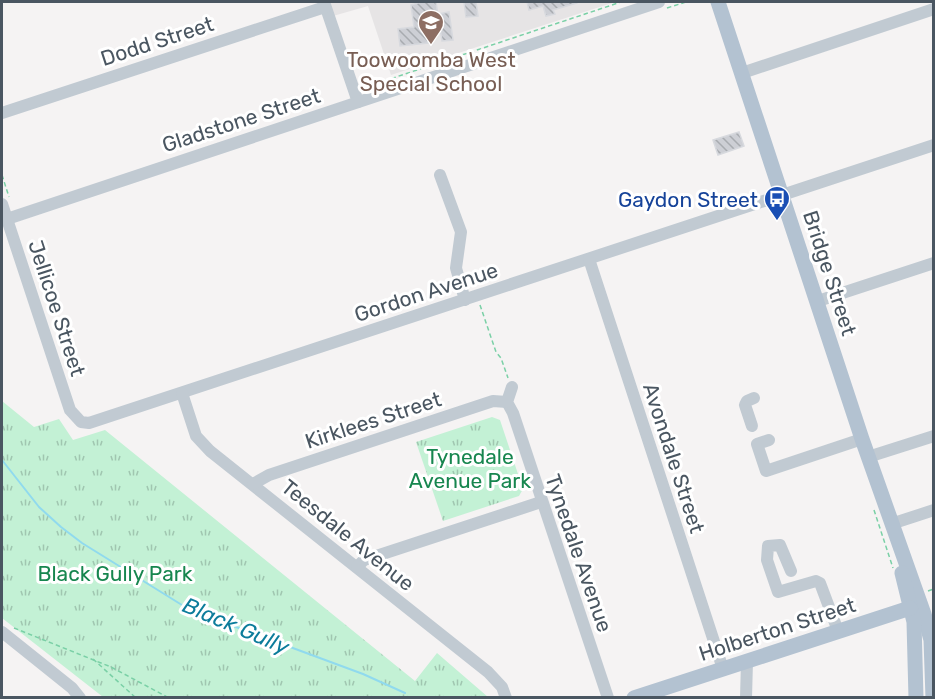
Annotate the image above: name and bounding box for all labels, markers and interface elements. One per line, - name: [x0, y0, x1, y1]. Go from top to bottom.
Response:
- school or university icon: Toowoomba West Special School: [416, 8, 446, 46]
- street label: Dodd Street: [97, 11, 217, 71]
- place label: Toowoomba West Special School: [346, 47, 516, 96]
- street label: Gladstone Street: [159, 83, 323, 157]
- bus stop icon: Gaydon Street: [762, 184, 792, 222]
- place label: Gaydon Street: [618, 187, 758, 212]
- street label: Bridge Street: [798, 207, 862, 339]
- street label: Jellicoe Street: [23, 237, 91, 379]
- street label: Gordon Avenue: [351, 257, 501, 327]
- street label: Avondale Street: [638, 380, 710, 536]
- street label: Kirklees Street: [302, 386, 444, 454]
- park label: Tynedale Avenue Park: [409, 444, 531, 493]
- street label: Tynedale Avenue: [540, 471, 618, 635]
- street label: Teesdale Avenue: [277, 474, 419, 596]
- park label: Black Gully Park: [37, 561, 193, 586]
- water label: Black Gully: [179, 592, 294, 661]
- street label: Holberton Street: [696, 592, 858, 666]

